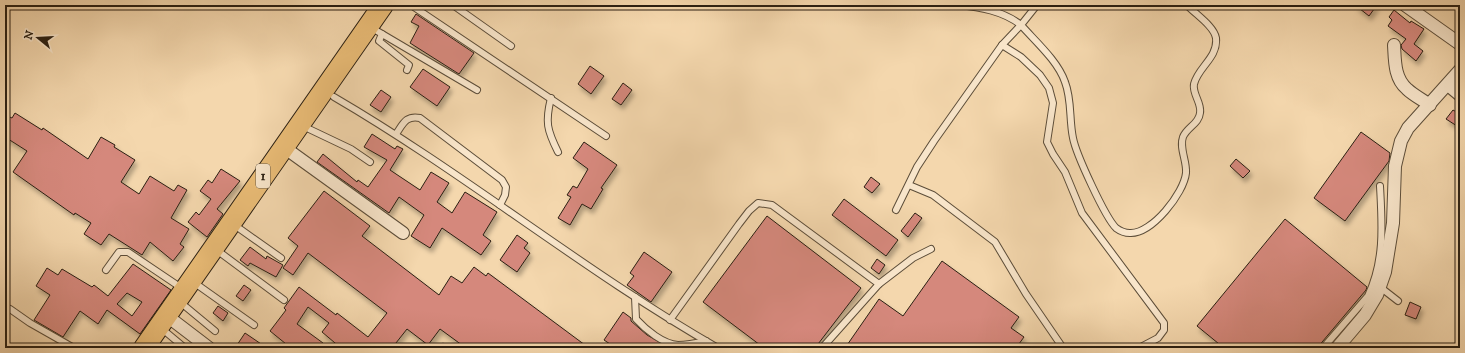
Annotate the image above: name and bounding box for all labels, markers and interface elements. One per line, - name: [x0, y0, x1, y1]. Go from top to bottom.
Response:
- north arrow: [18, 18, 58, 58]
- text: N: [21, 29, 37, 42]
- road number: 1: [256, 164, 270, 188]

